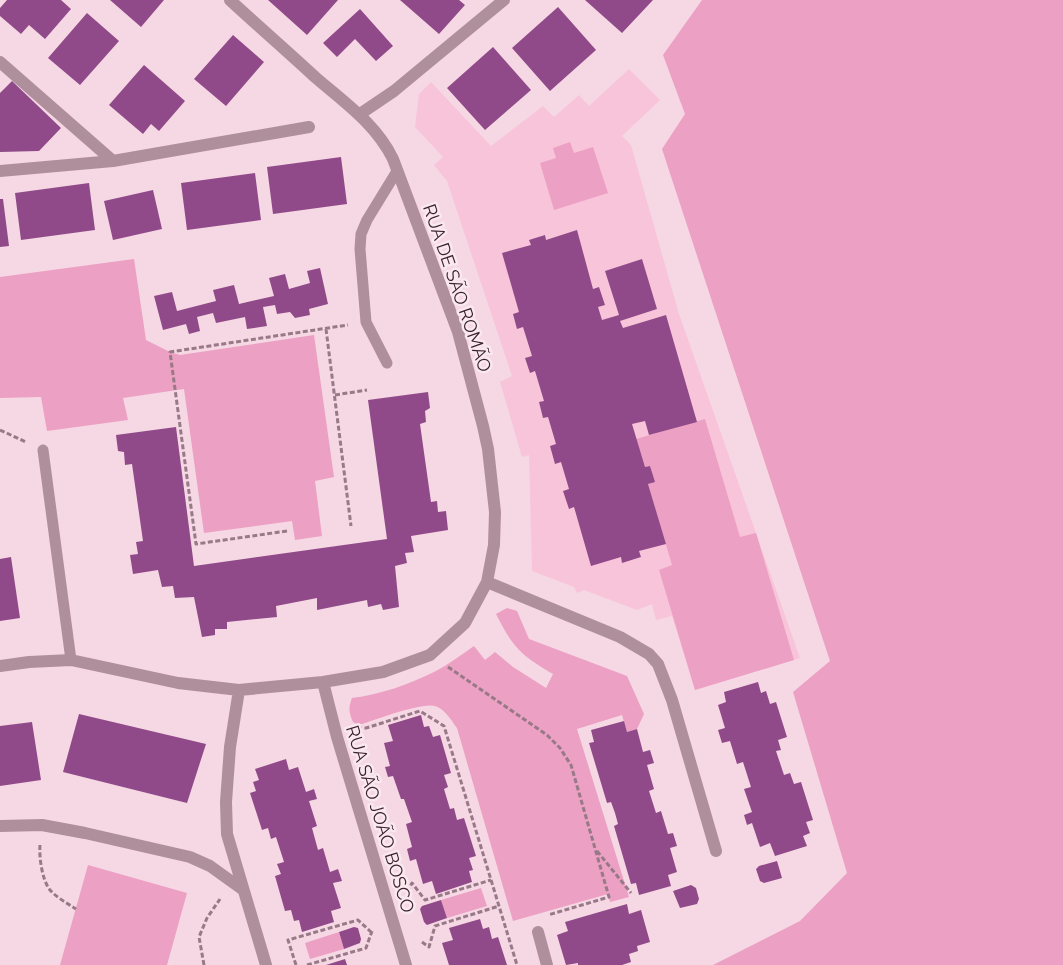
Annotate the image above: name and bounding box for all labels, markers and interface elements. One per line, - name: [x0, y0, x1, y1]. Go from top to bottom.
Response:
- street label: RUA DE SÃO ROMÃO: [419, 201, 496, 375]
- street label: RUA SÃO JOÃO BOSCO: [342, 723, 419, 915]

